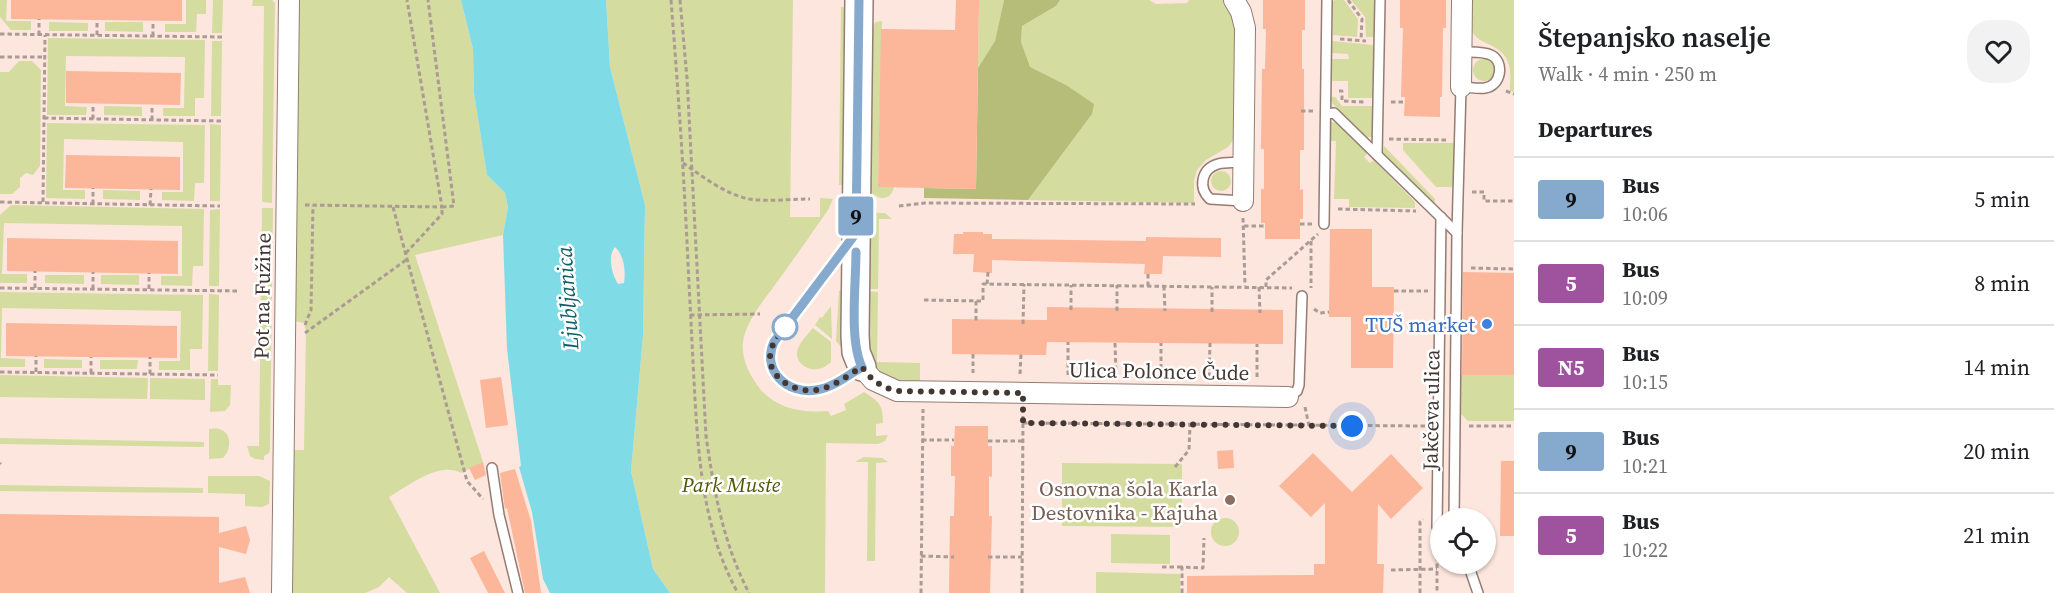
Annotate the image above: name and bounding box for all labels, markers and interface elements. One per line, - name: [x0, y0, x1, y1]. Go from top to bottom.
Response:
- text: Štepanjsko naselje: [1538, 18, 1771, 56]
- button: heart: [1967, 20, 2030, 83]
- text: Walk · 4 min · 250 m: [1538, 60, 1717, 88]
- text: Departures: [1538, 114, 1652, 144]
- text: Bus: [1622, 170, 1659, 200]
- text: 5 min: [1974, 184, 2030, 214]
- text: 9: [1565, 185, 1577, 214]
- line badge: 9: [836, 196, 876, 236]
- text: 10:06: [1622, 200, 1668, 228]
- text: 9: [850, 202, 862, 231]
- street label: Pot na Fužine: [246, 232, 278, 360]
- water label: Ljubljanica: [548, 245, 586, 352]
- text: Bus: [1622, 254, 1659, 284]
- text: 8 min: [1974, 268, 2030, 298]
- text: 5: [1565, 269, 1577, 298]
- text: 10:09: [1622, 284, 1668, 312]
- place label: TUŠ market: [1365, 310, 1475, 339]
- unlabelled marker: [772, 314, 798, 340]
- marker: TUŠ market: [1480, 317, 1494, 331]
- text: Bus: [1622, 338, 1659, 368]
- street label: Jakčeva ulica: [1415, 349, 1447, 472]
- text: 14 min: [1963, 352, 2030, 382]
- text: N5: [1558, 353, 1584, 382]
- street label: Ulica Polonce Čude: [1068, 355, 1250, 387]
- text: 10:15: [1622, 368, 1668, 396]
- your location: [1337, 411, 1367, 441]
- text: Bus: [1622, 422, 1659, 452]
- text: 20 min: [1963, 436, 2030, 466]
- text: 9: [1565, 437, 1577, 466]
- text: 10:21: [1622, 452, 1668, 480]
- park label: Park Muste: [681, 470, 781, 499]
- place label: Osnovna šola Karla Destovnika - Kajuha: [1031, 474, 1218, 527]
- marker: Osnovna šola Karla Destovnika - Kajuha: [1223, 493, 1237, 507]
- text: Bus: [1622, 506, 1659, 536]
- map controls: [1430, 508, 1496, 574]
- button: locate: [1430, 508, 1496, 574]
- text: 21 min: [1963, 520, 2030, 550]
- text: 5: [1565, 521, 1577, 550]
- text: 10:22: [1622, 536, 1668, 564]

